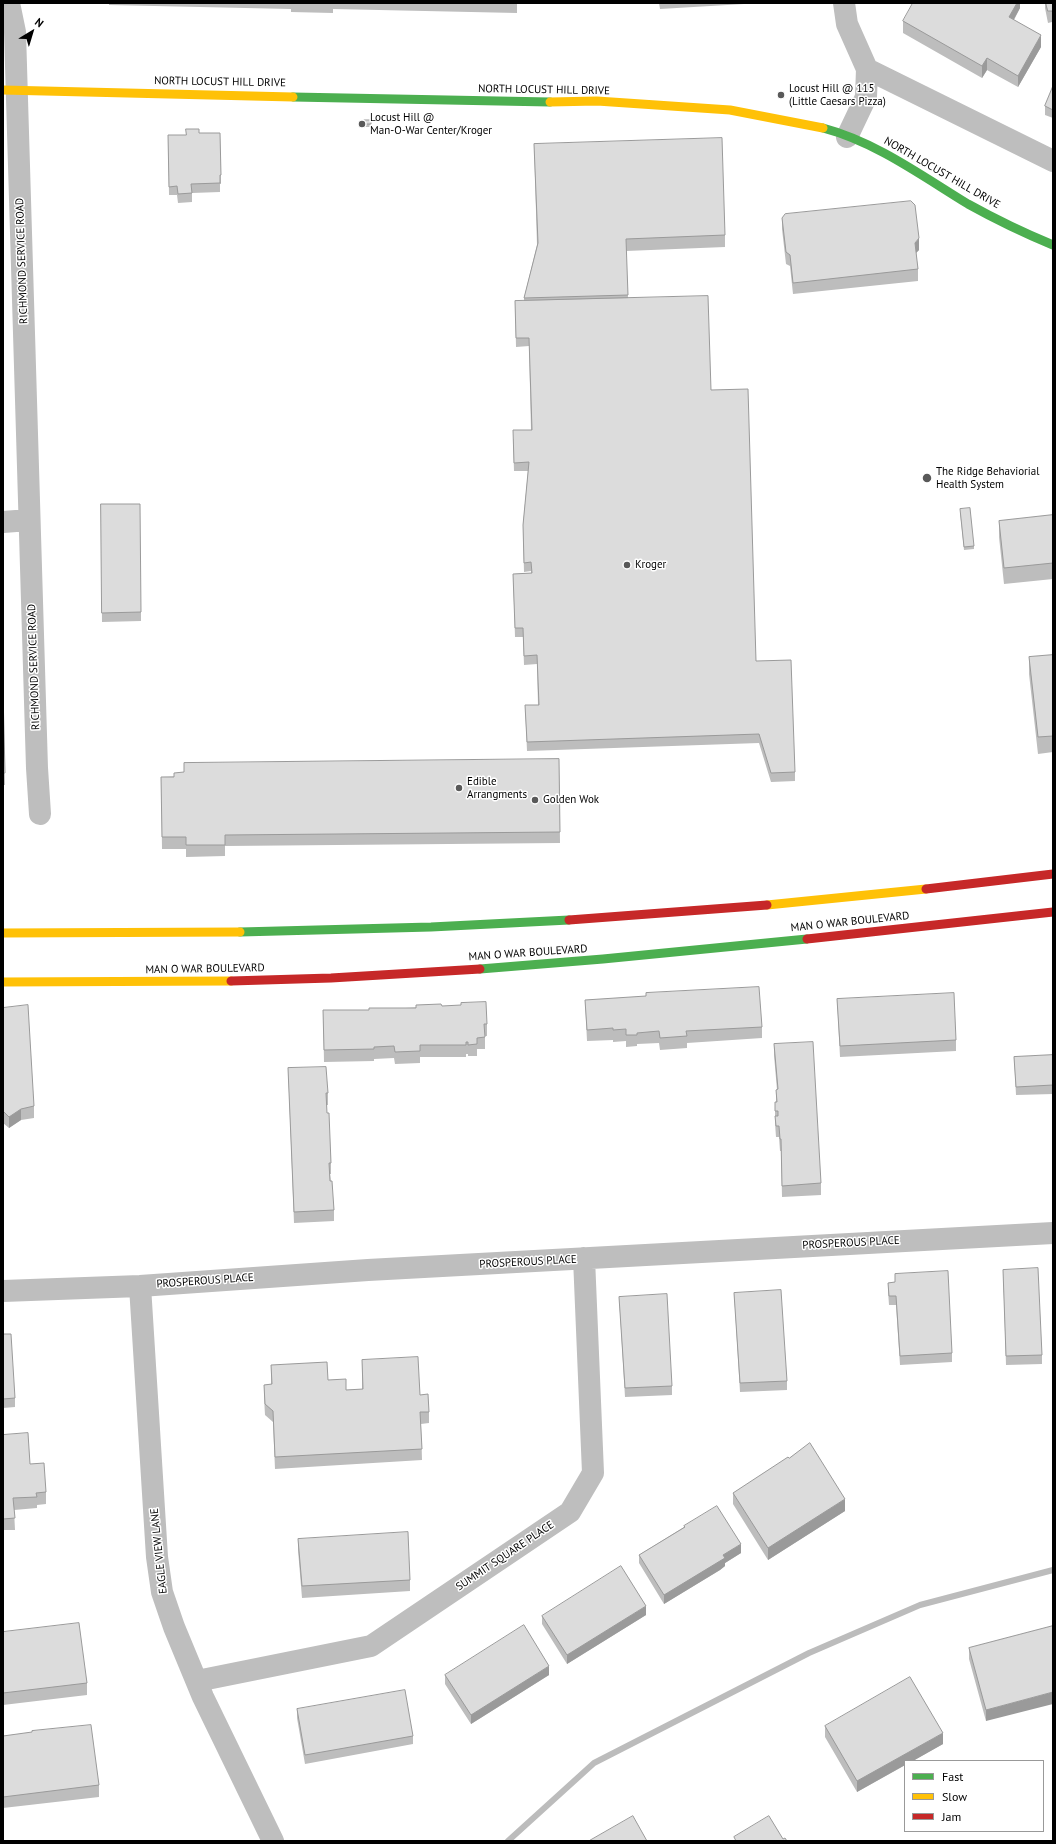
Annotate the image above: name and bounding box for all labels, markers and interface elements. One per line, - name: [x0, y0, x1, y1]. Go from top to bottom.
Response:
- north arrow: [12, 12, 52, 52]
- text: N: [32, 15, 47, 30]
- street label: NORTH LOCUST HILL DRIVE: [154, 74, 286, 90]
- street label: NORTH LOCUST HILL DRIVE: [478, 82, 610, 98]
- place label: Locust Hill @ 115 (Little Caesars Pizza): [789, 82, 886, 108]
- marker: Locust Hill @ 115 (Little Caesars Pizza): [776, 90, 786, 100]
- place label: Locust Hill @ Man-O-War Center/Kroger: [370, 111, 492, 137]
- marker: Locust Hill @ Man-O-War Center/Kroger: [357, 119, 367, 129]
- street label: NORTH LOCUST HILL DRIVE: [882, 134, 1002, 212]
- street label: RICHMOND SERVICE ROAD: [13, 198, 31, 324]
- place label: The Ridge Behaviorial Health System: [936, 465, 1039, 491]
- marker: The Ridge Behaviorial Health System: [921, 472, 933, 484]
- place label: Kroger: [635, 558, 666, 572]
- marker: Kroger: [622, 560, 632, 570]
- street label: RICHMOND SERVICE ROAD: [25, 604, 43, 730]
- place label: Edible Arrangments: [467, 775, 527, 801]
- marker: Edible Arrangments: [454, 783, 464, 793]
- place label: Golden Wok: [543, 793, 599, 807]
- marker: Golden Wok: [530, 795, 540, 805]
- street label: MAN O WAR BOULEVARD: [790, 909, 910, 935]
- street label: MAN O WAR BOULEVARD: [468, 942, 588, 964]
- street label: MAN O WAR BOULEVARD: [145, 961, 265, 977]
- street label: PROSPEROUS PLACE: [802, 1234, 900, 1252]
- street label: PROSPEROUS PLACE: [479, 1253, 577, 1271]
- street label: PROSPEROUS PLACE: [156, 1271, 254, 1291]
- street label: EAGLE VIEW LANE: [148, 1507, 170, 1595]
- street label: SUMMIT SQUARE PLACE: [454, 1518, 556, 1594]
- legend: [904, 1760, 1044, 1832]
- text: Fast: [942, 1769, 963, 1784]
- text: Slow: [942, 1789, 967, 1804]
- text: Jam: [942, 1809, 961, 1824]

